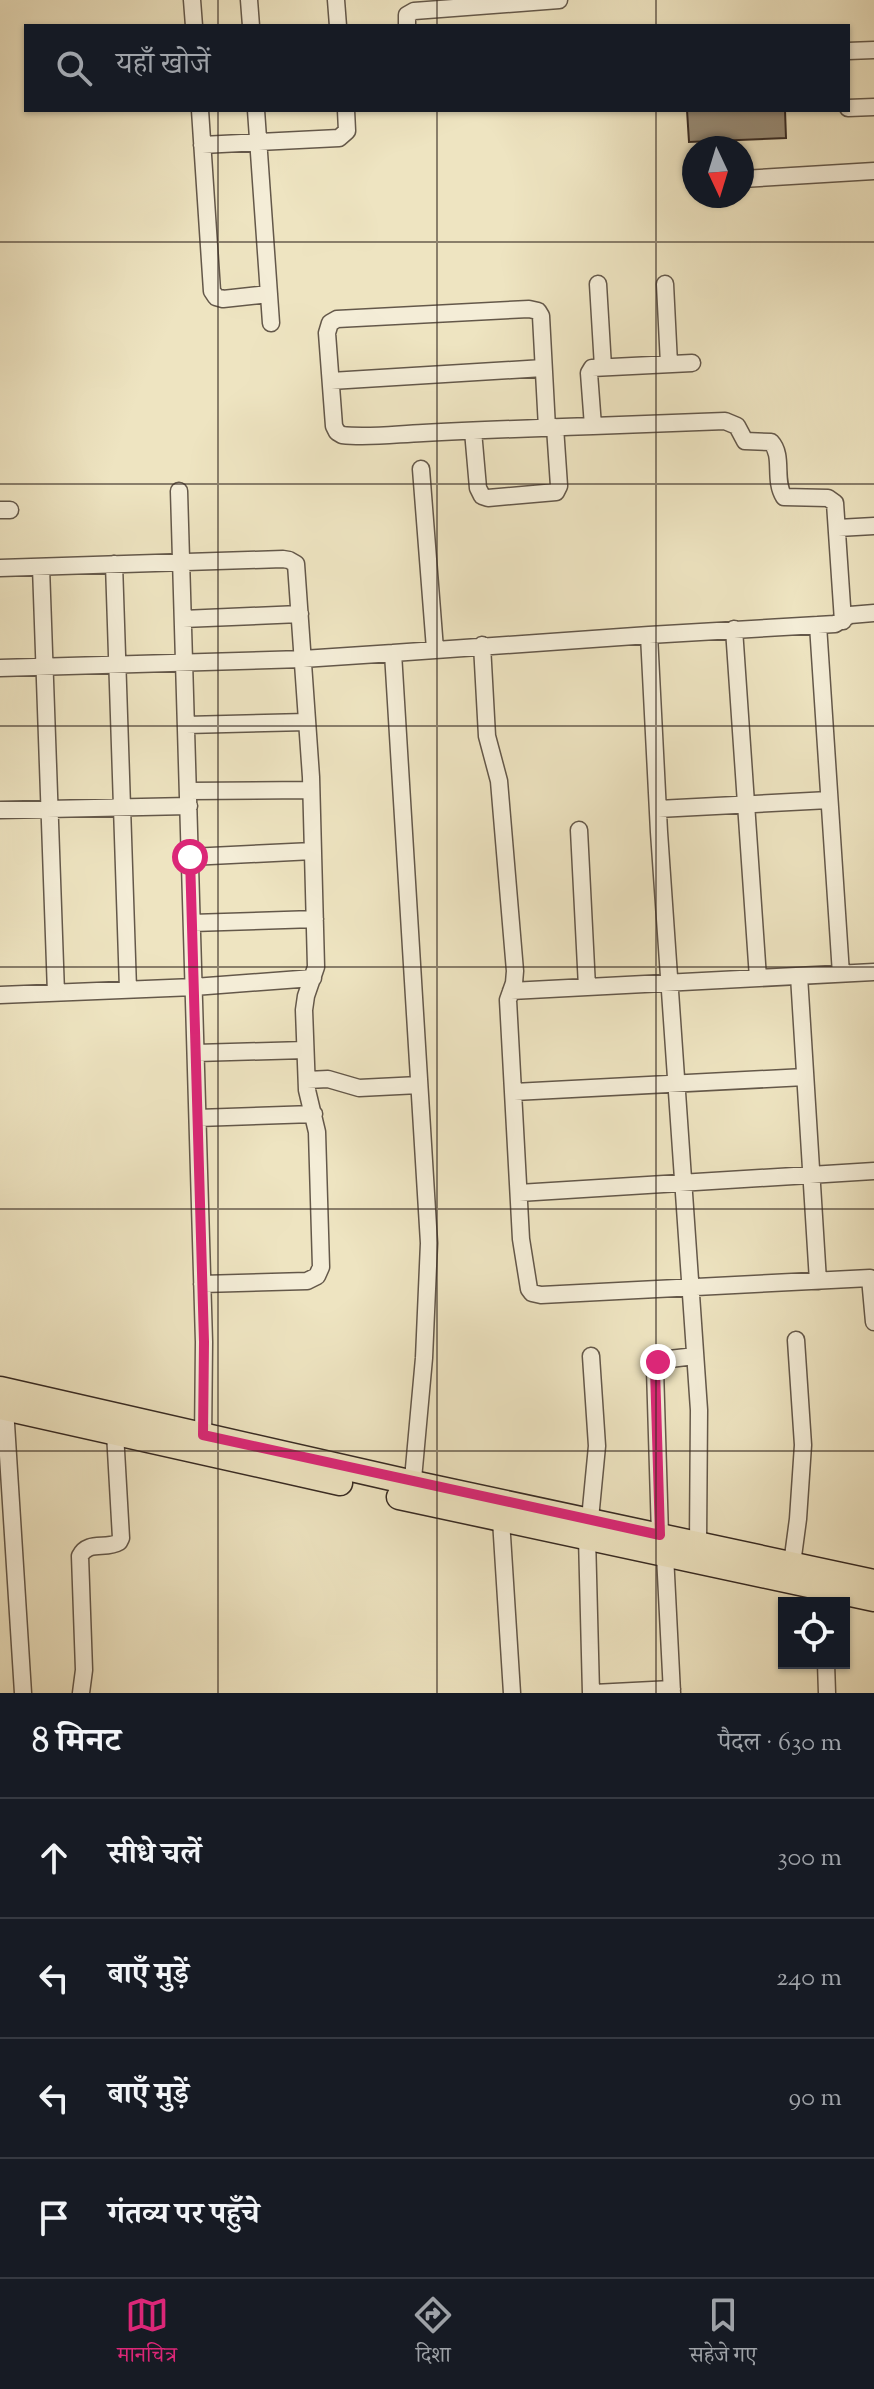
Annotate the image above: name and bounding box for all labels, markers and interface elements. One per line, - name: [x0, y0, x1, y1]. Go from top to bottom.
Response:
- search box: [24, 24, 850, 112]
- text: यहाँ खोजें: [116, 44, 210, 87]
- icon: search: [52, 46, 96, 90]
- north arrow: [682, 136, 754, 208]
- route start: [172, 839, 208, 875]
- route end: [640, 1344, 676, 1380]
- map controls: [778, 1597, 850, 1669]
- button: locate: [778, 1597, 850, 1669]
- text: 8 मिनट: [32, 1718, 121, 1767]
- text: पैदल · 630 m: [718, 1725, 842, 1762]
- text: सीधे चलें: [108, 1834, 201, 1877]
- icon: ahead: [32, 1836, 76, 1880]
- text: 300 m: [777, 1840, 842, 1877]
- text: बाएँ मुड़ें: [108, 1954, 189, 1997]
- icon: left: [32, 1956, 76, 2000]
- text: 240 m: [776, 1960, 842, 1997]
- text: बाएँ मुड़ें: [108, 2074, 189, 2117]
- icon: left: [32, 2076, 76, 2120]
- text: 90 m: [789, 2080, 842, 2117]
- text: गंतव्य पर पहुँचे: [108, 2194, 260, 2237]
- icon: arrive: [32, 2196, 76, 2240]
- tab: मानचित्र: [117, 2293, 177, 2376]
- tab: दिशा: [411, 2293, 455, 2376]
- tab: सहेजे गए: [690, 2293, 757, 2376]

